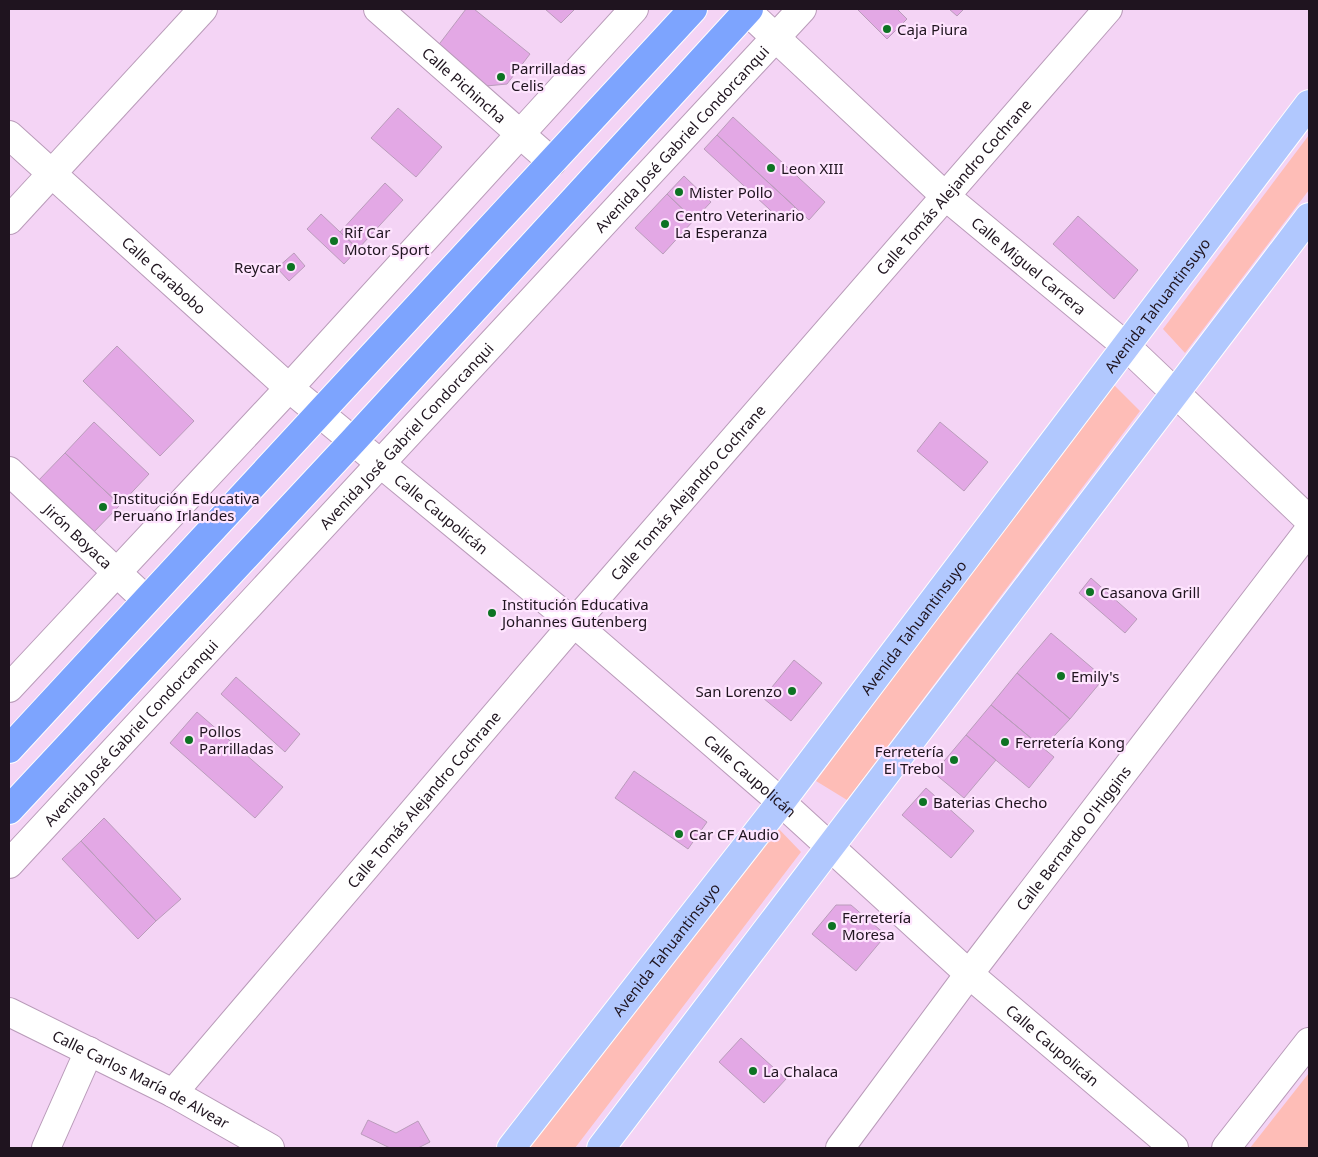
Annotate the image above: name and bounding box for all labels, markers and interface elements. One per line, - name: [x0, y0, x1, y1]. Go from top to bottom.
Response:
- place label: Caja Piura: [897, 19, 968, 39]
- marker: Caja Piura: [881, 23, 893, 35]
- street label: Avenida José Gabriel Condorcanqui: [590, 41, 773, 236]
- street label: Calle Pichincha: [418, 43, 511, 127]
- place label: Parrilladas Celis: [511, 58, 586, 95]
- marker: Parrilladas Celis: [495, 71, 507, 83]
- street label: Calle Tomás Alejandro Cochrane: [871, 95, 1035, 279]
- place label: Leon XIII: [781, 158, 844, 178]
- marker: Leon XIII: [765, 162, 777, 174]
- place label: Mister Pollo: [689, 182, 773, 202]
- marker: Mister Pollo: [673, 186, 685, 198]
- place label: Centro Veterinario La Esperanza: [675, 205, 804, 242]
- street label: Calle Miguel Carrera: [968, 212, 1090, 319]
- marker: Centro Veterinario La Esperanza: [659, 218, 671, 230]
- place label: Rif Car Motor Sport: [344, 222, 430, 259]
- street label: Calle Carabobo: [118, 232, 210, 318]
- street label: Avenida Tahuantinsuyo: [1099, 234, 1214, 376]
- marker: Rif Car Motor Sport: [328, 235, 340, 247]
- place label: Reycar: [234, 257, 281, 277]
- marker: Reycar: [285, 261, 297, 273]
- street label: Avenida José Gabriel Condorcanqui: [315, 338, 498, 533]
- street label: Calle Tomás Alejandro Cochrane: [606, 400, 770, 584]
- street label: Calle Caupolicán: [390, 469, 493, 558]
- place label: Institución Educativa Peruano Irlandes: [113, 488, 260, 525]
- street label: Jirón Boyaca: [38, 498, 116, 573]
- marker: Institución Educativa Peruano Irlandes: [97, 501, 109, 513]
- street label: Avenida Tahuantinsuyo: [856, 556, 971, 699]
- place label: Casanova Grill: [1100, 582, 1200, 602]
- marker: Casanova Grill: [1084, 586, 1096, 598]
- place label: Institución Educativa Johannes Gutenberg: [500, 594, 649, 631]
- marker: Institución Educativa Johannes Gutenberg: [486, 607, 498, 619]
- street label: Avenida José Gabriel Condorcanqui: [39, 635, 222, 830]
- place label: Emily's: [1071, 666, 1119, 686]
- marker: Emily's: [1055, 670, 1067, 682]
- place label: San Lorenzo: [695, 681, 782, 701]
- marker: San Lorenzo: [786, 685, 798, 697]
- street label: Calle Tomás Alejandro Cochrane: [342, 707, 505, 892]
- place label: Pollos Parrilladas: [199, 721, 274, 758]
- street label: Calle Caupolicán: [700, 730, 801, 821]
- place label: Ferretería Kong: [1015, 732, 1125, 752]
- marker: Pollos Parrilladas: [183, 734, 195, 746]
- marker: Ferretería Kong: [999, 736, 1011, 748]
- place label: Ferretería El Trebol: [875, 741, 944, 778]
- marker: Ferretería El Trebol: [948, 754, 960, 766]
- street label: Calle Bernardo O'Higgins: [1011, 761, 1135, 914]
- place label: Baterias Checho: [933, 792, 1047, 812]
- marker: Baterias Checho: [917, 796, 929, 808]
- place label: Car CF Audio: [689, 824, 779, 844]
- marker: Car CF Audio: [673, 828, 685, 840]
- street label: Avenida Tahuantinsuyo: [608, 879, 724, 1020]
- place label: Ferretería Moresa: [842, 907, 911, 944]
- marker: Ferretería Moresa: [826, 920, 838, 932]
- street label: Calle Caupolicán: [1002, 1000, 1103, 1090]
- street label: Calle Carlos María de Alvear: [49, 1025, 233, 1133]
- place label: La Chalaca: [763, 1061, 838, 1081]
- marker: La Chalaca: [747, 1065, 759, 1077]

